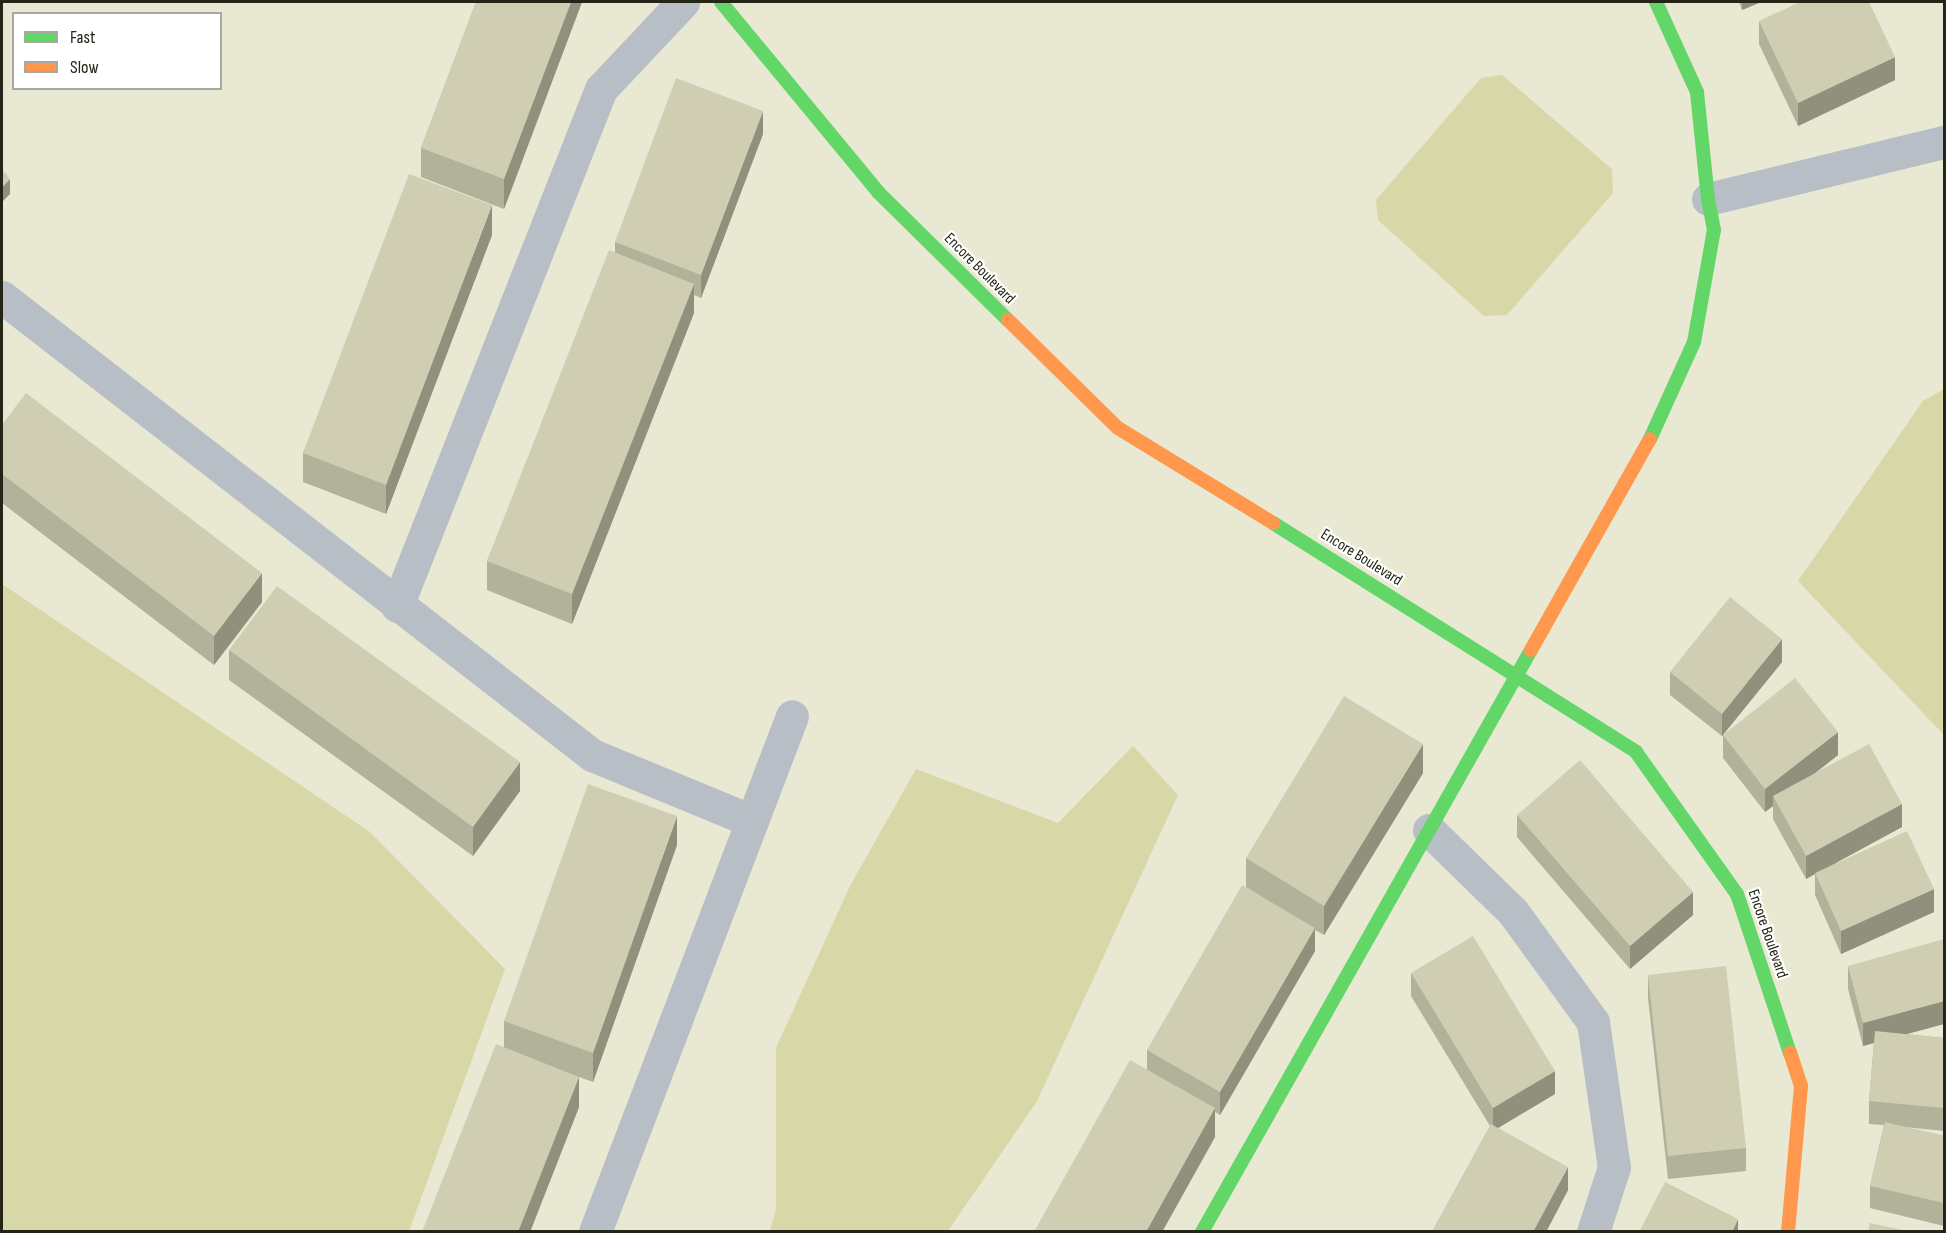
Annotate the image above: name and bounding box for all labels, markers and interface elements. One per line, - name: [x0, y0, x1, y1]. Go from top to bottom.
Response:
- legend: [12, 12, 222, 90]
- text: Fast: [70, 27, 95, 48]
- text: Slow: [70, 57, 99, 78]
- street label: Encore Boulevard: [939, 229, 1019, 309]
- street label: Encore Boulevard: [1317, 525, 1405, 591]
- street label: Encore Boulevard: [1743, 887, 1791, 981]

